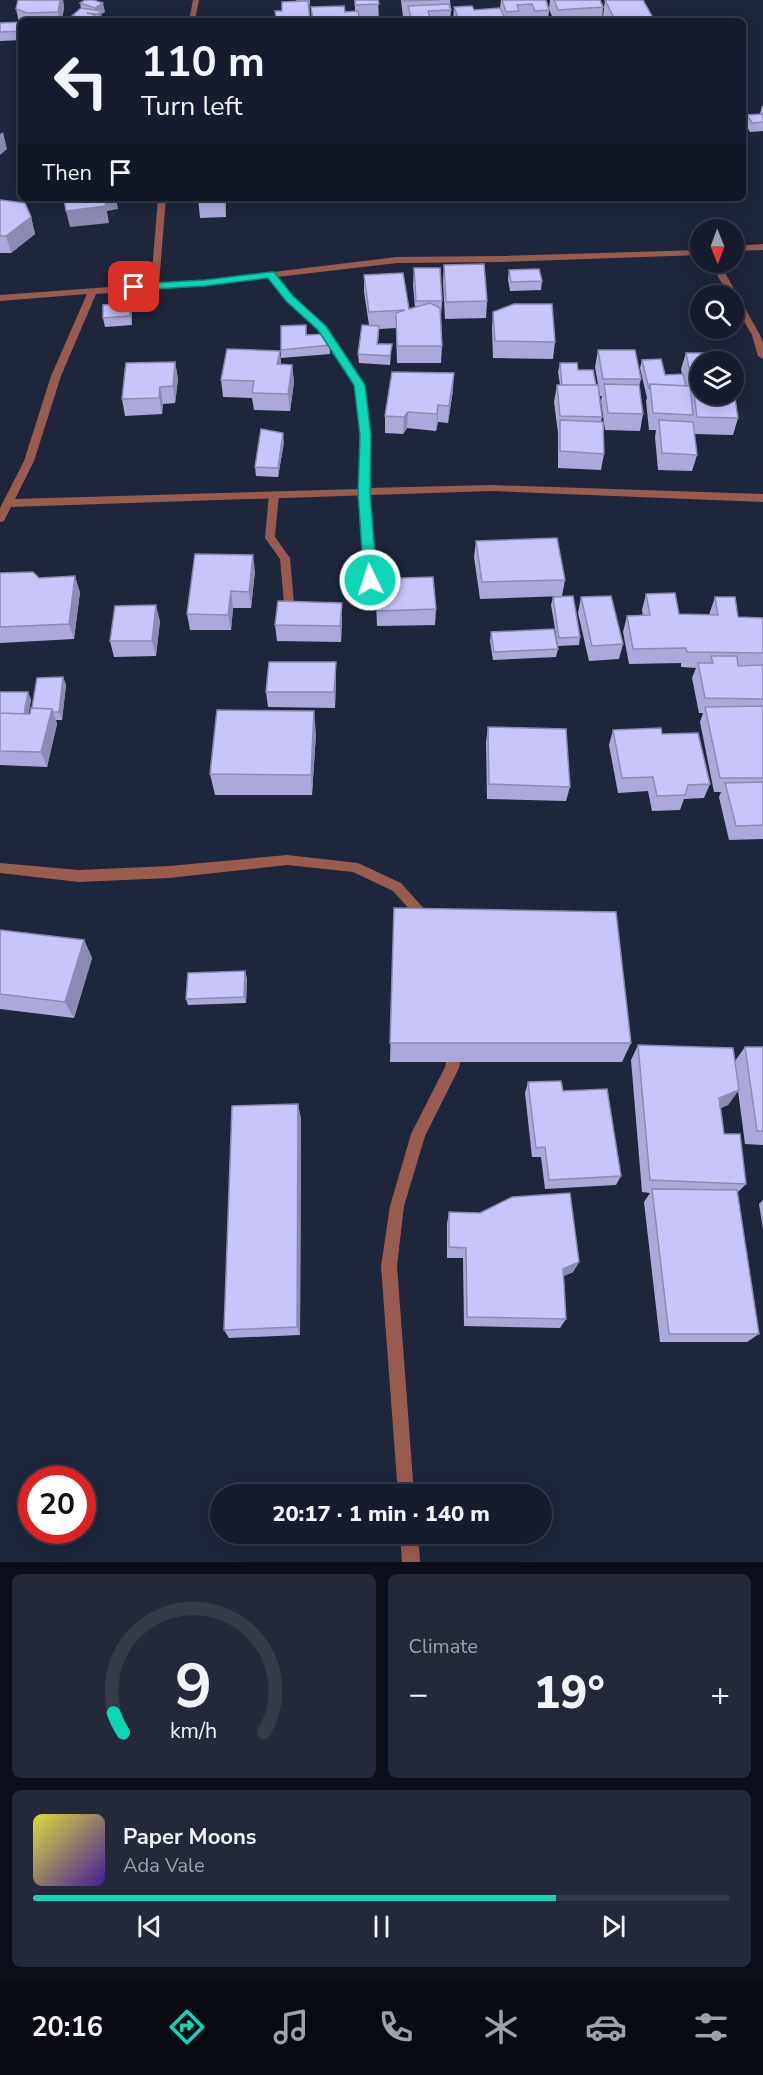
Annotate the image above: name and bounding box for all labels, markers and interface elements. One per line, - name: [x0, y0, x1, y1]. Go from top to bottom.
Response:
- text: 110 m: [141, 34, 265, 91]
- icon: left: [42, 42, 120, 120]
- text: Turn left: [141, 88, 242, 125]
- icon: arrive: [104, 156, 137, 189]
- text: Then: [42, 158, 92, 188]
- north arrow: [690, 219, 744, 273]
- map controls: [690, 219, 744, 405]
- pin: [108, 261, 159, 312]
- icon: arrive: [117, 270, 150, 303]
- button: search: [690, 285, 744, 339]
- button: layers: [690, 351, 744, 405]
- position arrow: [338, 548, 402, 612]
- speed limit sign: 20: [18, 1466, 96, 1544]
- text: 20:17 · 1 min · 140 m: [272, 1499, 490, 1529]
- text: Climate: [409, 1633, 478, 1660]
- text: 9: [175, 1644, 212, 1729]
- text: 19°: [534, 1663, 605, 1724]
- text: −: [409, 1672, 428, 1717]
- text: +: [710, 1672, 730, 1717]
- text: km/h: [170, 1716, 217, 1746]
- text: Paper Moons: [123, 1822, 257, 1852]
- text: Ada Vale: [123, 1852, 205, 1879]
- icon: previous: [133, 1910, 166, 1943]
- icon: pause: [365, 1910, 398, 1943]
- icon: next: [597, 1910, 630, 1943]
- icon: directions: [166, 2006, 208, 2048]
- icon: music: [270, 2006, 312, 2048]
- icon: phone: [375, 2006, 417, 2048]
- icon: climate: [480, 2006, 522, 2048]
- icon: car: [585, 2006, 627, 2048]
- icon: filters: [690, 2006, 732, 2048]
- text: 20:16: [31, 2009, 103, 2046]

